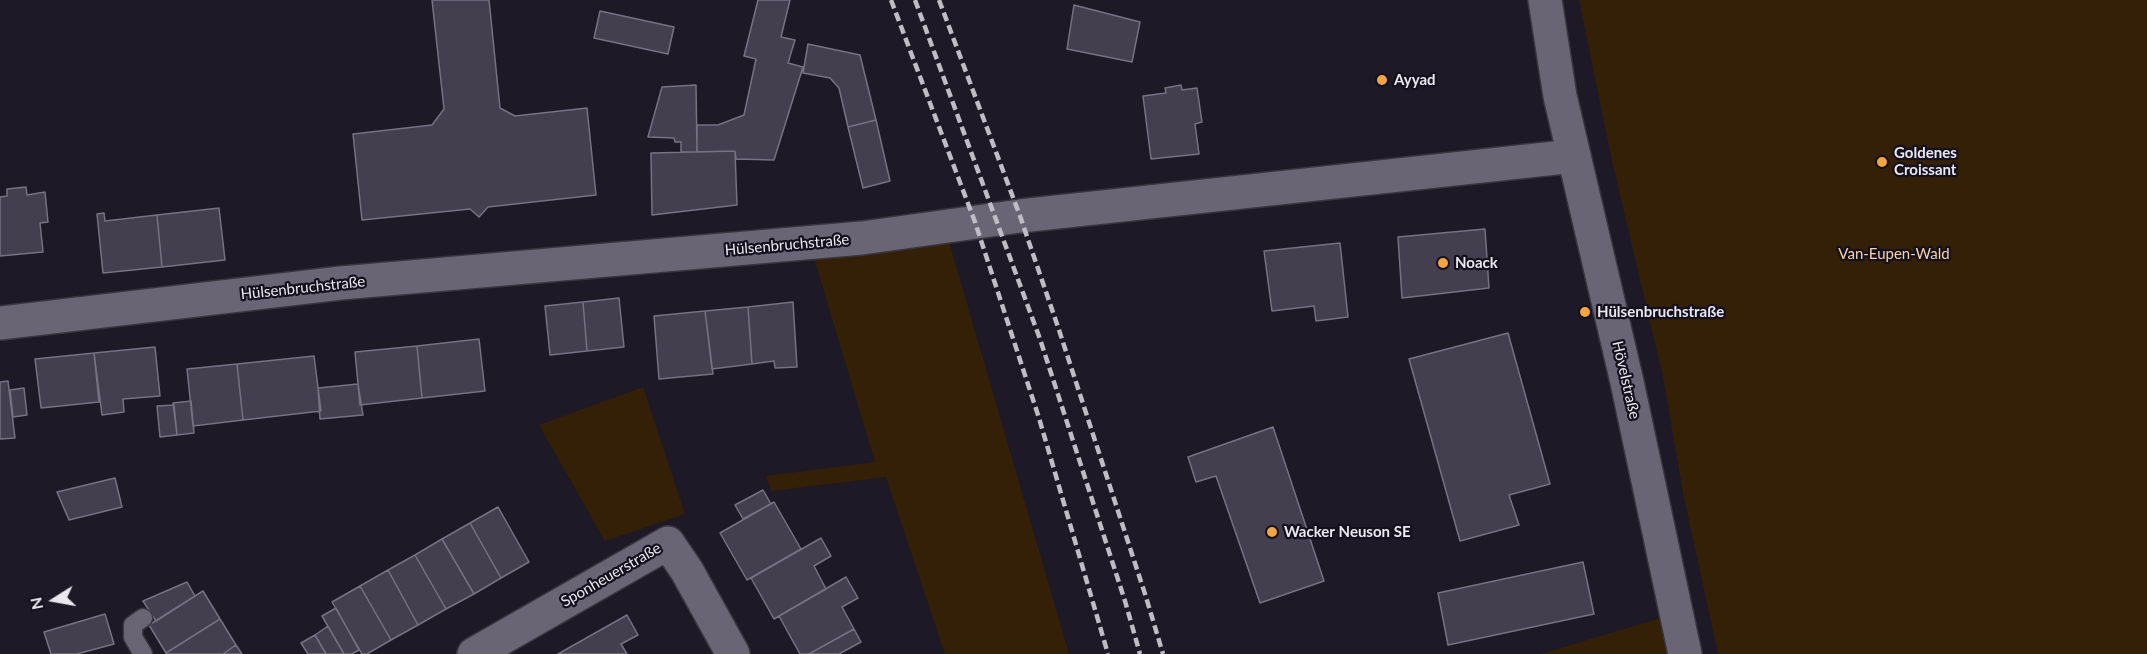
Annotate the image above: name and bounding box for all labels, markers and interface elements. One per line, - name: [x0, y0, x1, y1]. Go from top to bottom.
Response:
- place label: Ayyad: [1394, 71, 1436, 89]
- marker: Ayyad: [1375, 73, 1389, 87]
- place label: Goldenes Croissant: [1894, 144, 1957, 179]
- marker: Goldenes Croissant: [1875, 155, 1889, 169]
- street label: Hülsenbruchstraße: [724, 231, 850, 259]
- park label: Van-Eupen-Wald: [1838, 245, 1950, 263]
- place label: Noack: [1455, 254, 1498, 272]
- marker: Noack: [1436, 256, 1450, 270]
- street label: Hülsenbruchstraße: [240, 273, 366, 303]
- place label: Hülsenbruchstraße: [1597, 303, 1724, 321]
- marker: Hülsenbruchstraße: [1578, 305, 1592, 319]
- street label: Hövelstraße: [1608, 339, 1644, 421]
- place label: Wacker Neuson SE: [1284, 523, 1411, 541]
- marker: Wacker Neuson SE: [1265, 525, 1279, 539]
- street label: Sponheuerstraße: [558, 539, 664, 611]
- north arrow: [24, 570, 84, 630]
- text: N: [25, 596, 46, 611]

